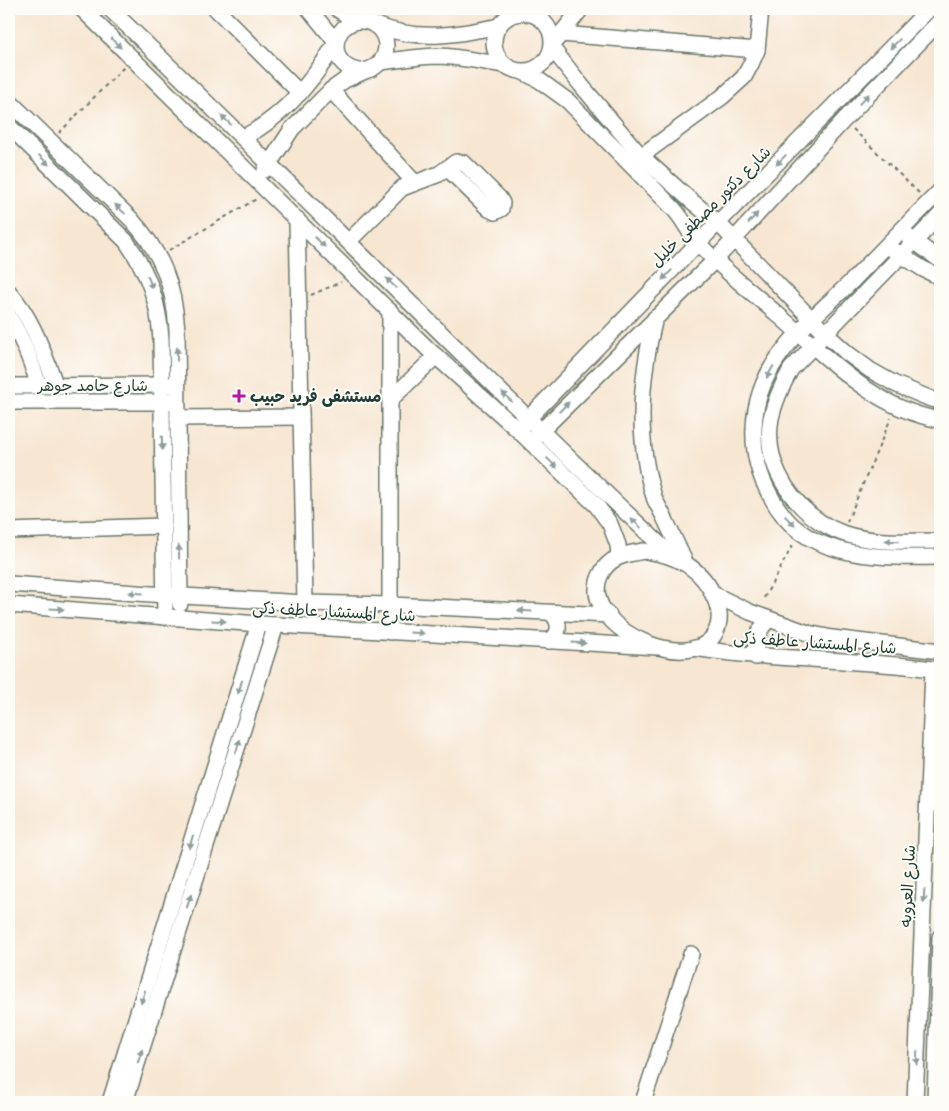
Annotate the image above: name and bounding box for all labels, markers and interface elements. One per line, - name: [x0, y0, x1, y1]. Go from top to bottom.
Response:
- one-way arrow: [110, 37, 122, 49]
- one-way arrow: [889, 37, 901, 49]
- one-way arrow: [858, 93, 870, 105]
- one-way arrow: [220, 114, 232, 126]
- street label: شارع دكتور مصطفى خليل: [646, 142, 776, 272]
- one-way arrow: [775, 153, 787, 165]
- one-way arrow: [37, 154, 49, 166]
- one-way arrow: [114, 203, 126, 215]
- one-way arrow: [747, 212, 759, 224]
- one-way arrow: [314, 236, 326, 248]
- one-way arrow: [661, 269, 673, 281]
- one-way arrow: [146, 275, 154, 289]
- one-way arrow: [386, 277, 398, 289]
- one-way arrow: [173, 346, 181, 362]
- one-way arrow: [766, 364, 774, 379]
- street label: شارع حامد جوهر: [36, 376, 148, 397]
- place label: مستشفى فريد حبيب: [250, 387, 381, 408]
- marker: مستشفى فريد حبيب: [232, 389, 246, 403]
- one-way arrow: [501, 391, 513, 403]
- one-way arrow: [558, 401, 570, 413]
- one-way arrow: [159, 435, 167, 451]
- one-way arrow: [545, 457, 557, 469]
- one-way arrow: [783, 515, 795, 527]
- one-way arrow: [631, 517, 643, 529]
- one-way arrow: [883, 537, 899, 545]
- one-way arrow: [175, 544, 183, 560]
- one-way arrow: [127, 589, 143, 597]
- street label: شارع المستشار عاطف ذكى: [252, 598, 416, 627]
- one-way arrow: [50, 605, 66, 613]
- one-way arrow: [517, 607, 533, 615]
- one-way arrow: [212, 617, 228, 625]
- street label: شارع المستشار عاطف ذكى: [733, 627, 897, 660]
- one-way arrow: [409, 630, 425, 638]
- one-way arrow: [571, 639, 587, 647]
- one-way arrow: [235, 680, 243, 695]
- one-way arrow: [234, 738, 242, 753]
- one-way arrow: [187, 835, 195, 850]
- street label: شارع العروبه: [896, 844, 921, 928]
- one-way arrow: [920, 888, 928, 904]
- one-way arrow: [185, 893, 193, 908]
- one-way arrow: [138, 990, 146, 1005]
- one-way arrow: [136, 1048, 144, 1063]
- one-way arrow: [912, 1050, 920, 1066]

